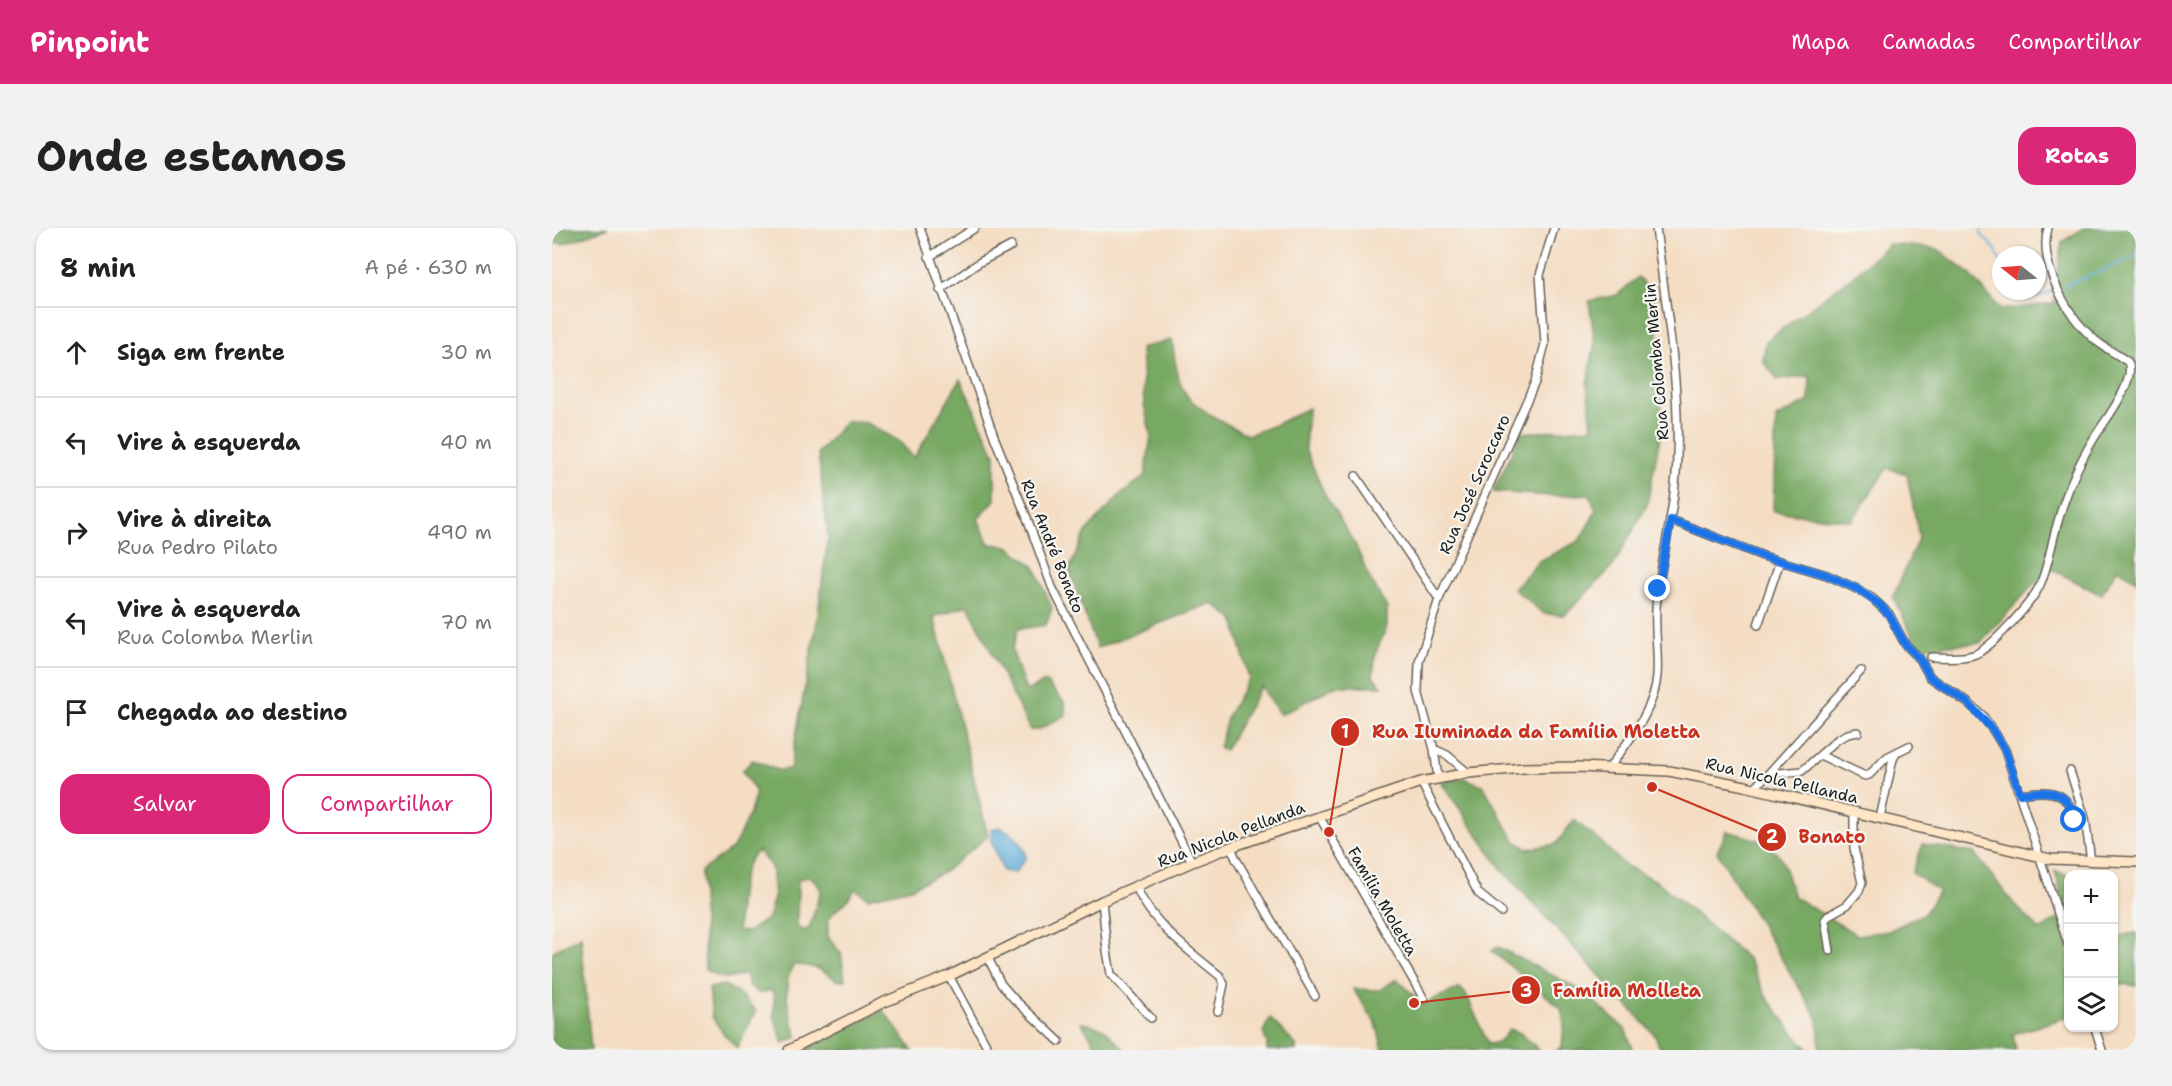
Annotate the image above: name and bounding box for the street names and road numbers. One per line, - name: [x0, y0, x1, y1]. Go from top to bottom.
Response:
- street label: Rua Colomba Merlin: [1639, 283, 1674, 441]
- street label: Rua José Scroccaro: [1434, 411, 1515, 557]
- street label: Rua André Bonato: [1016, 476, 1089, 616]
- street label: Rua Nicola Pellanda: [1704, 753, 1860, 808]
- street label: Rua Nicola Pellanda: [1155, 797, 1308, 872]
- street label: Família Moletta: [1343, 843, 1422, 960]

